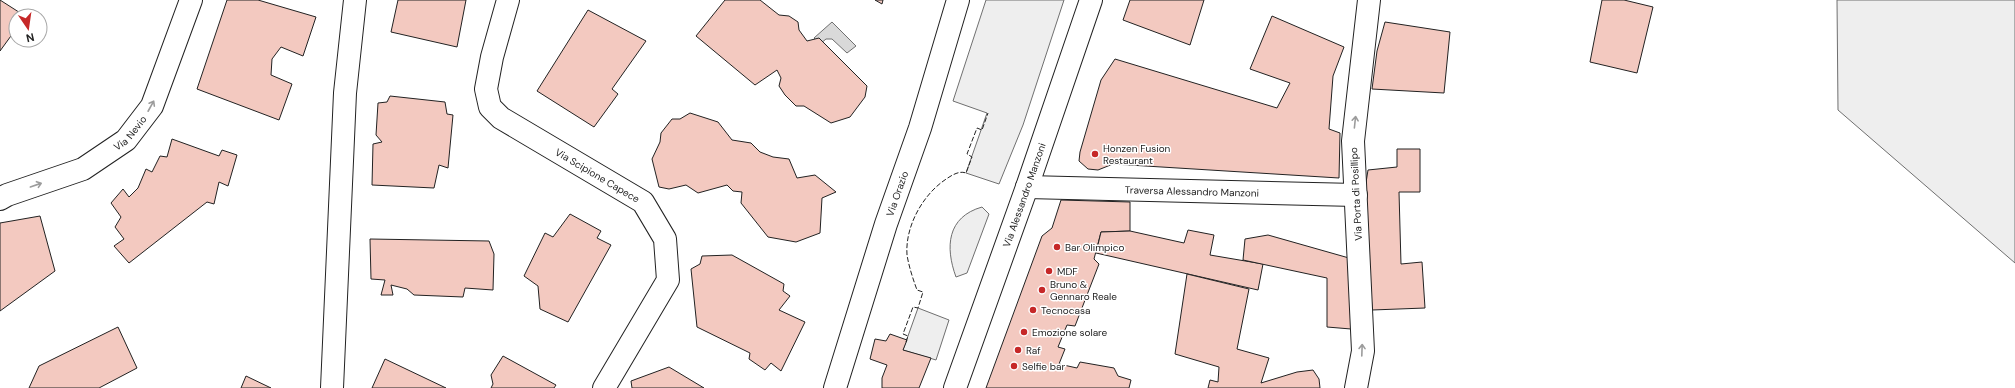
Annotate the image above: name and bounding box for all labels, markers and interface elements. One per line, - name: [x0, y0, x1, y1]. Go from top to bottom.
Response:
- north arrow: [8, 8, 48, 48]
- text: N: [25, 30, 36, 45]
- one-way arrow: [148, 100, 156, 112]
- street label: Via Nevio: [111, 113, 149, 153]
- one-way arrow: [1352, 116, 1359, 129]
- street label: Via Alessandro Manzoni: [1000, 141, 1048, 249]
- place label: Honzen Fusion Restaurant: [1103, 142, 1171, 167]
- street label: Via Scipione Capece: [553, 145, 642, 205]
- street label: Via Porta di Posillipo: [1347, 147, 1365, 241]
- marker: Honzen Fusion Restaurant: [1090, 149, 1100, 159]
- street label: Via Orazio: [883, 169, 911, 218]
- one-way arrow: [30, 181, 43, 188]
- street label: Traversa Alessandro Manzoni: [1125, 183, 1259, 199]
- place label: Bar Olimpico: [1065, 241, 1124, 254]
- marker: Bar Olimpico: [1052, 242, 1062, 252]
- place label: MDF: [1057, 265, 1078, 278]
- marker: MDF: [1044, 266, 1054, 276]
- place label: Bruno & Gennaro Reale: [1050, 278, 1117, 303]
- marker: Bruno & Gennaro Reale: [1037, 285, 1047, 295]
- place label: Tecnocasa: [1041, 304, 1090, 317]
- marker: Tecnocasa: [1028, 305, 1038, 315]
- place label: Emozione solare: [1032, 326, 1108, 339]
- marker: Emozione solare: [1019, 327, 1029, 337]
- place label: Raf: [1026, 344, 1041, 357]
- one-way arrow: [1359, 344, 1366, 357]
- marker: Raf: [1013, 345, 1023, 355]
- place label: Selfie bar: [1022, 360, 1065, 373]
- marker: Selfie bar: [1009, 361, 1019, 371]

